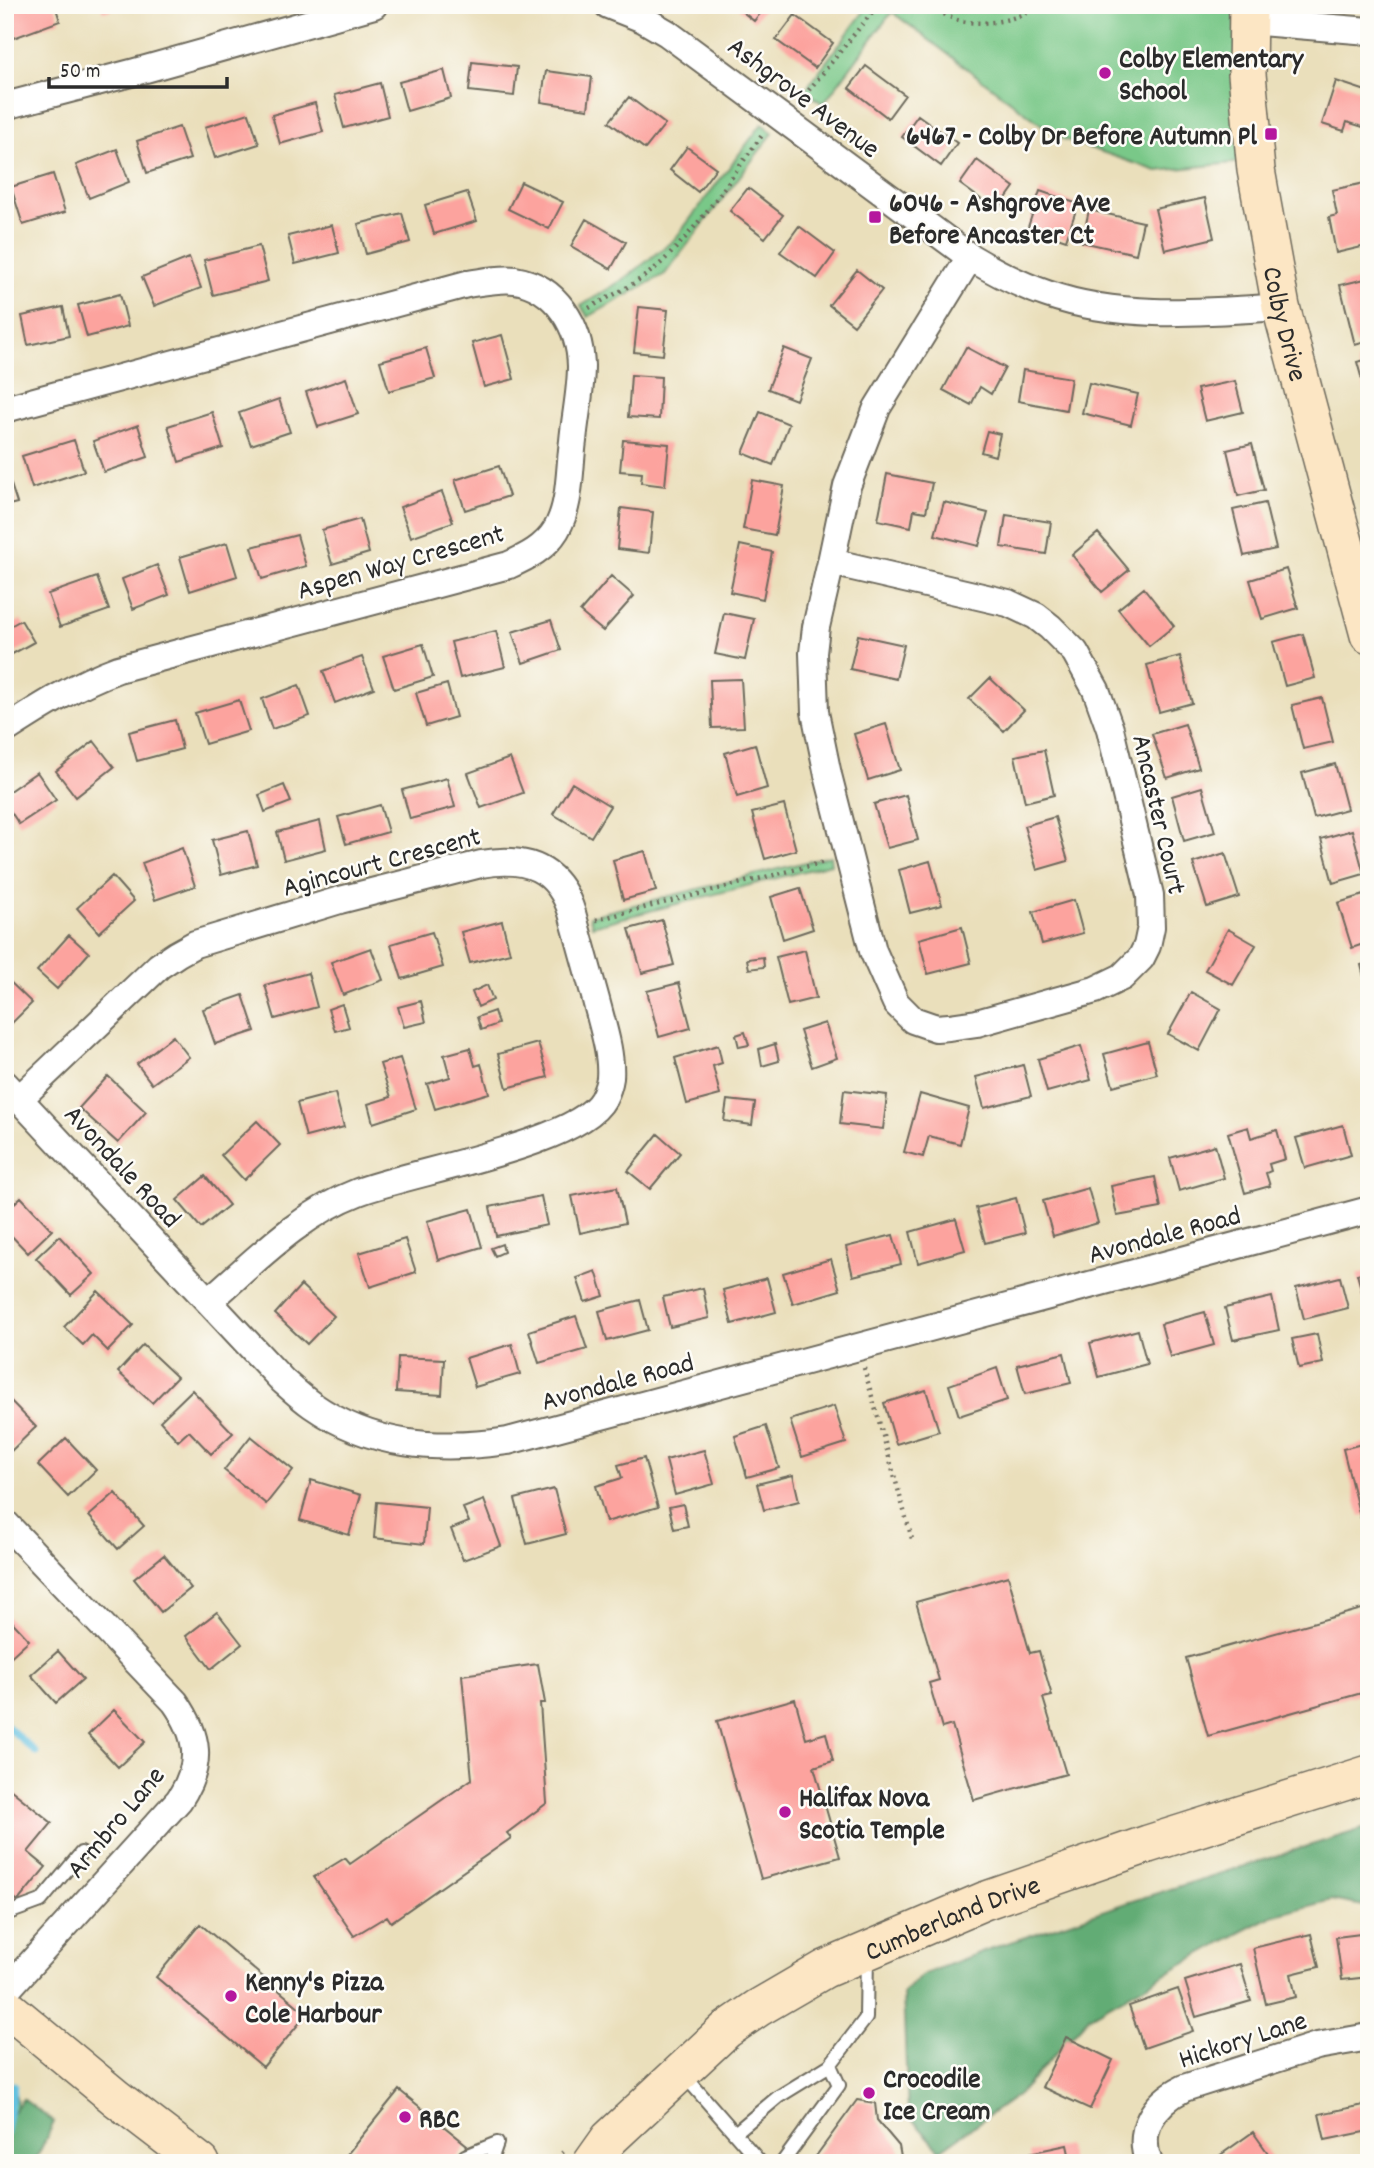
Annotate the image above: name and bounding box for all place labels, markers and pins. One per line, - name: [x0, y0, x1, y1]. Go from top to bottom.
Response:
- place label: Colby Elementary School: [1119, 42, 1305, 114]
- marker: Colby Elementary School: [1097, 65, 1113, 81]
- place label: 6467 - Colby Dr Before Autumn Pl: [906, 119, 1257, 159]
- marker: 6467 - Colby Dr Before Autumn Pl: [1263, 126, 1279, 142]
- place label: 6046 - Ashgrove Ave Before Ancaster Ct: [889, 186, 1110, 258]
- marker: 6046 - Ashgrove Ave Before Ancaster Ct: [867, 209, 883, 225]
- place label: Halifax Nova Scotia Temple: [799, 1781, 945, 1853]
- marker: Halifax Nova Scotia Temple: [777, 1804, 793, 1820]
- place label: Kenny's Pizza Cole Harbour: [245, 1965, 384, 2037]
- marker: Kenny's Pizza Cole Harbour: [223, 1988, 239, 2004]
- place label: Crocodile Ice Cream: [883, 2062, 991, 2134]
- marker: Crocodile Ice Cream: [861, 2085, 877, 2101]
- place label: RBC: [419, 2102, 460, 2142]
- marker: RBC: [397, 2109, 413, 2125]

